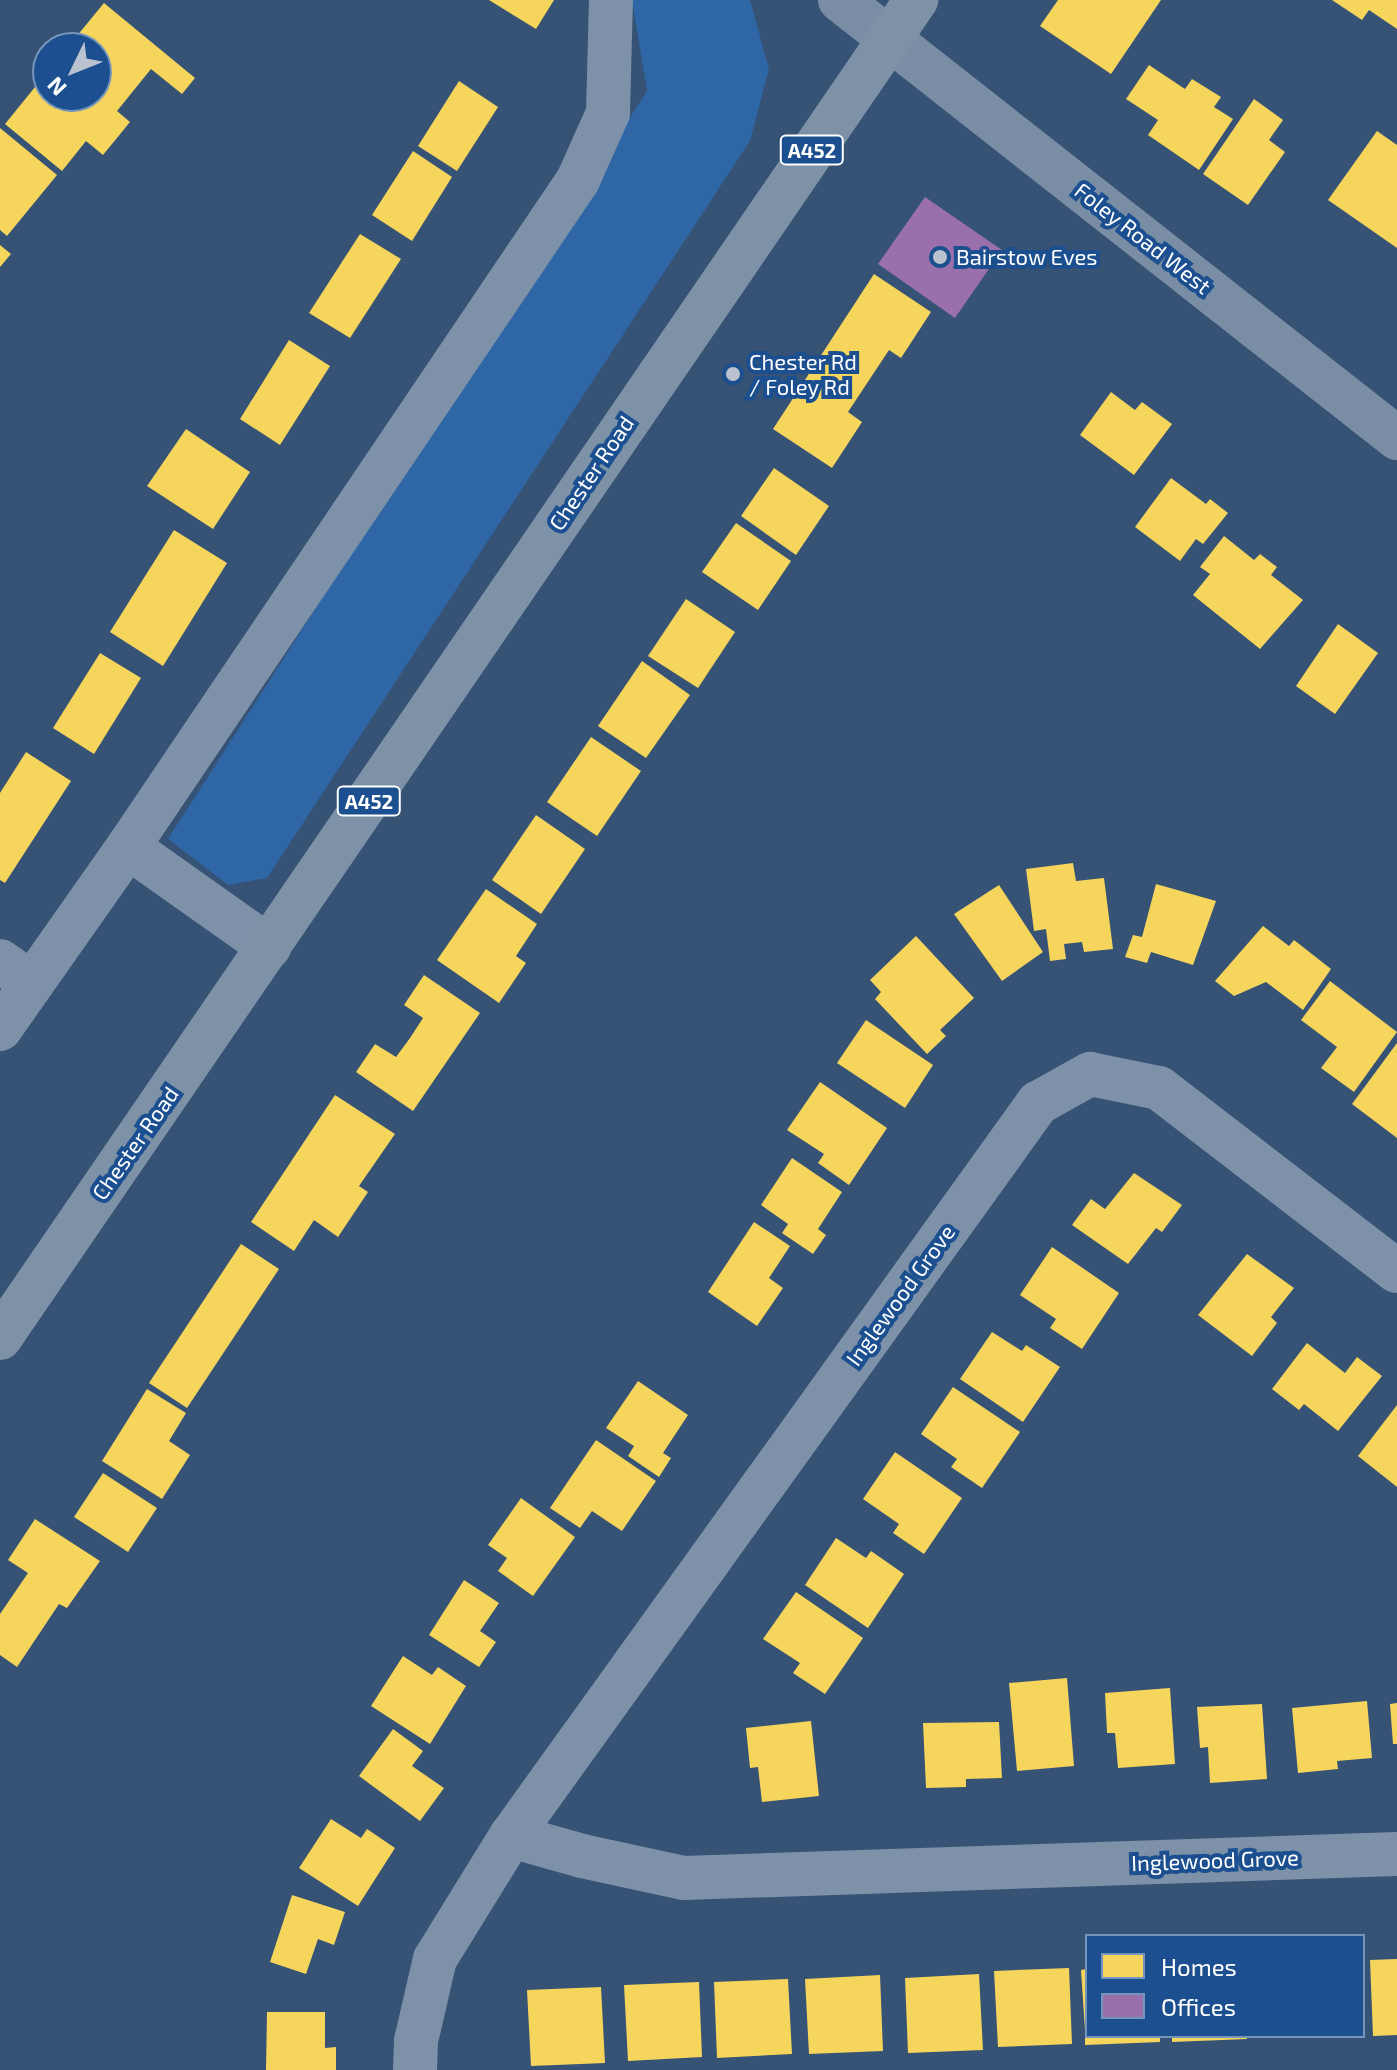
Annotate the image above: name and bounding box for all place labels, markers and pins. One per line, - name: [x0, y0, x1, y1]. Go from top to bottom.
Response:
- place label: Bairstow Eves: [956, 244, 1098, 270]
- marker: Bairstow Eves: [931, 248, 949, 266]
- place label: Chester Rd / Foley Rd: [749, 348, 857, 400]
- marker: Chester Rd / Foley Rd: [724, 365, 742, 383]

